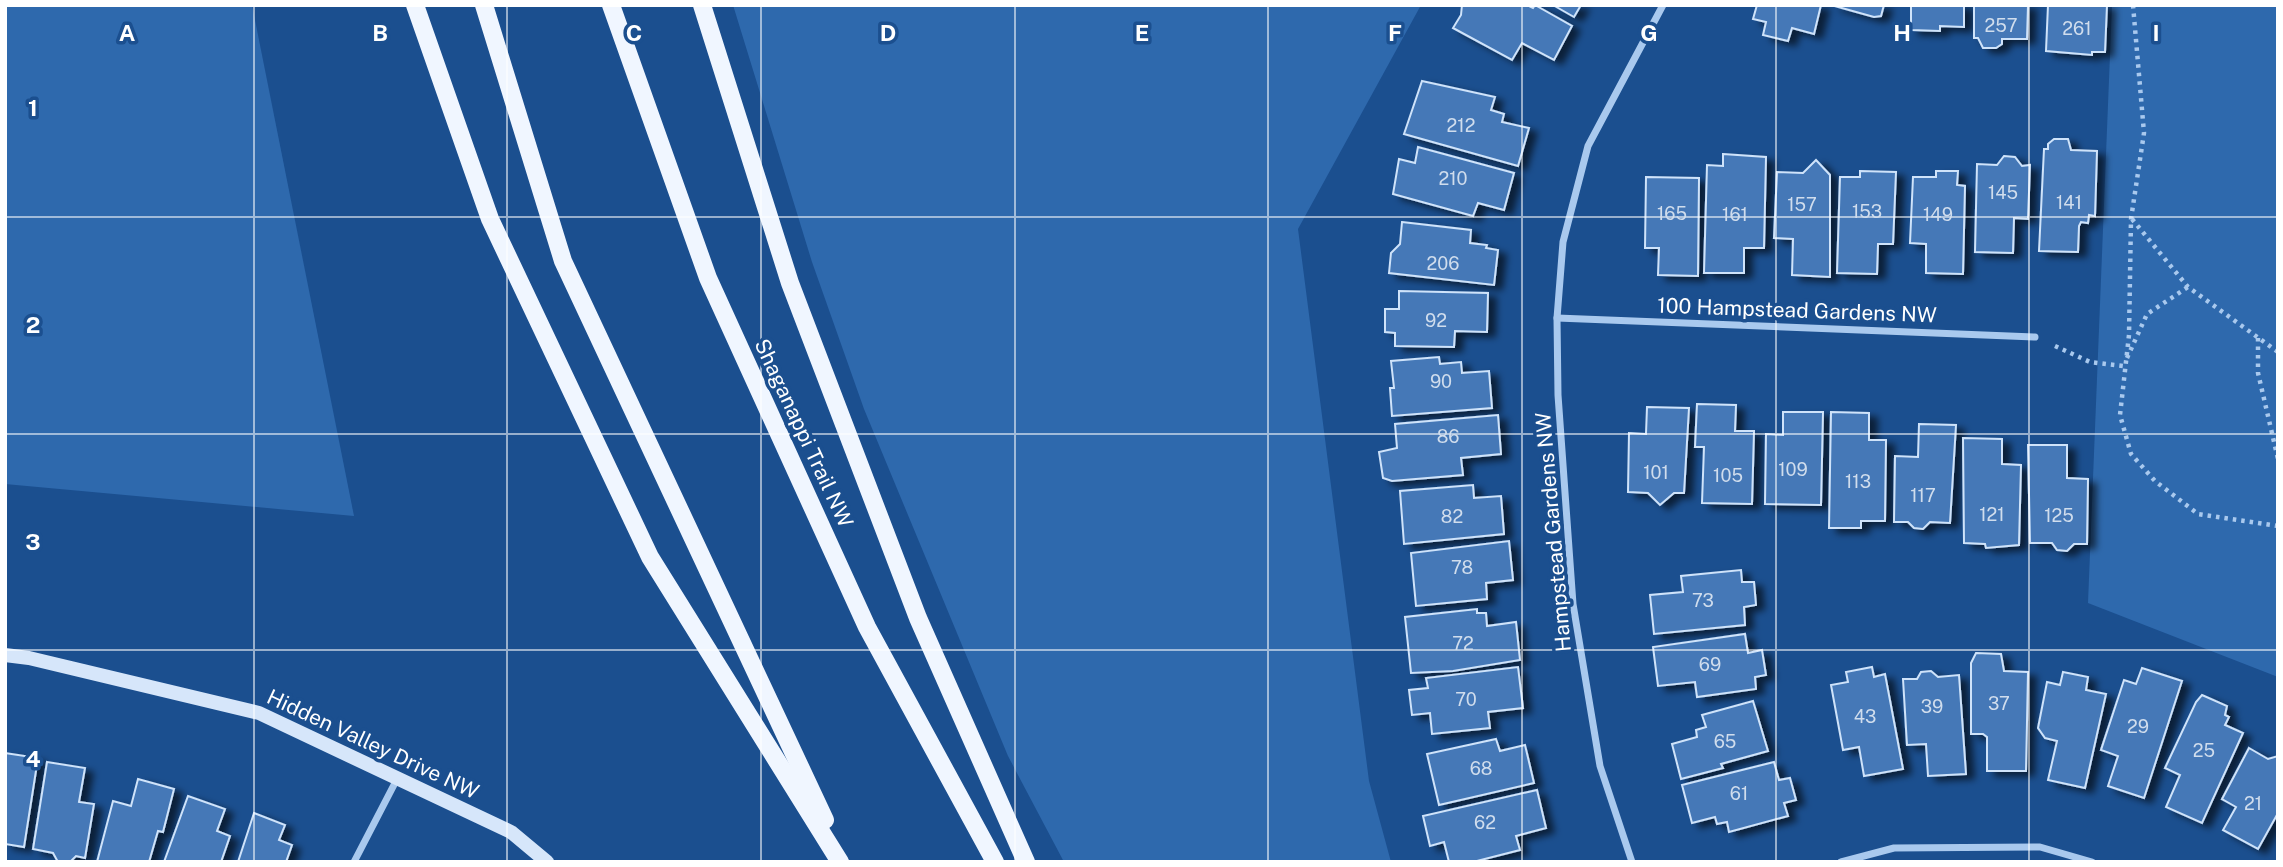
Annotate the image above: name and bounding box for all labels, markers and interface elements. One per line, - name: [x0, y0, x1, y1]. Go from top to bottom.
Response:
- house number: 257: [1984, 15, 2018, 36]
- house number: 261: [2062, 18, 2092, 39]
- text: A: [119, 19, 136, 46]
- text: B: [372, 19, 388, 46]
- text: C: [626, 19, 642, 46]
- text: D: [880, 19, 896, 46]
- text: E: [1135, 19, 1149, 46]
- text: F: [1388, 19, 1402, 46]
- text: G: [1640, 19, 1658, 46]
- text: H: [1893, 19, 1911, 46]
- text: I: [2152, 19, 2160, 46]
- text: 1: [28, 94, 38, 121]
- house number: 212: [1447, 115, 1475, 136]
- house number: 210: [1438, 168, 1468, 189]
- house number: 145: [1988, 182, 2018, 203]
- house number: 141: [2056, 192, 2082, 213]
- house number: 157: [1787, 194, 1817, 215]
- house number: 153: [1852, 201, 1882, 222]
- house number: 165: [1657, 203, 1687, 224]
- house number: 161: [1722, 204, 1748, 225]
- house number: 149: [1923, 204, 1953, 225]
- house number: 206: [1427, 253, 1459, 274]
- street label: 100 Hampstead Gardens NW: [1657, 293, 1937, 327]
- house number: 92: [1425, 310, 1447, 331]
- text: 2: [26, 311, 40, 338]
- street label: Shaganappi Trail NW: [749, 335, 859, 531]
- house number: 90: [1430, 371, 1452, 392]
- street label: Hampstead Gardens NW: [1530, 411, 1576, 653]
- house number: 86: [1437, 426, 1459, 447]
- house number: 109: [1778, 459, 1808, 480]
- house number: 101: [1643, 462, 1669, 483]
- house number: 105: [1713, 465, 1743, 486]
- house number: 113: [1845, 471, 1871, 492]
- house number: 117: [1910, 485, 1936, 506]
- house number: 121: [1979, 504, 2005, 525]
- house number: 125: [2044, 505, 2074, 526]
- house number: 82: [1441, 506, 1463, 527]
- text: 3: [25, 528, 41, 555]
- house number: 78: [1451, 557, 1473, 578]
- house number: 73: [1692, 590, 1714, 611]
- house number: 72: [1452, 633, 1474, 654]
- house number: 69: [1699, 654, 1721, 675]
- street label: Hidden Valley Drive NW: [263, 684, 483, 804]
- house number: 70: [1455, 689, 1477, 710]
- house number: 37: [1988, 693, 2010, 714]
- house number: 39: [1921, 696, 1943, 717]
- house number: 43: [1854, 706, 1876, 727]
- house number: 29: [2127, 716, 2149, 737]
- house number: 65: [1714, 731, 1736, 752]
- house number: 25: [2193, 740, 2215, 761]
- text: 4: [25, 745, 41, 772]
- house number: 68: [1470, 758, 1492, 779]
- house number: 61: [1730, 783, 1748, 804]
- house number: 21: [2244, 793, 2262, 814]
- house number: 62: [1474, 812, 1496, 833]

